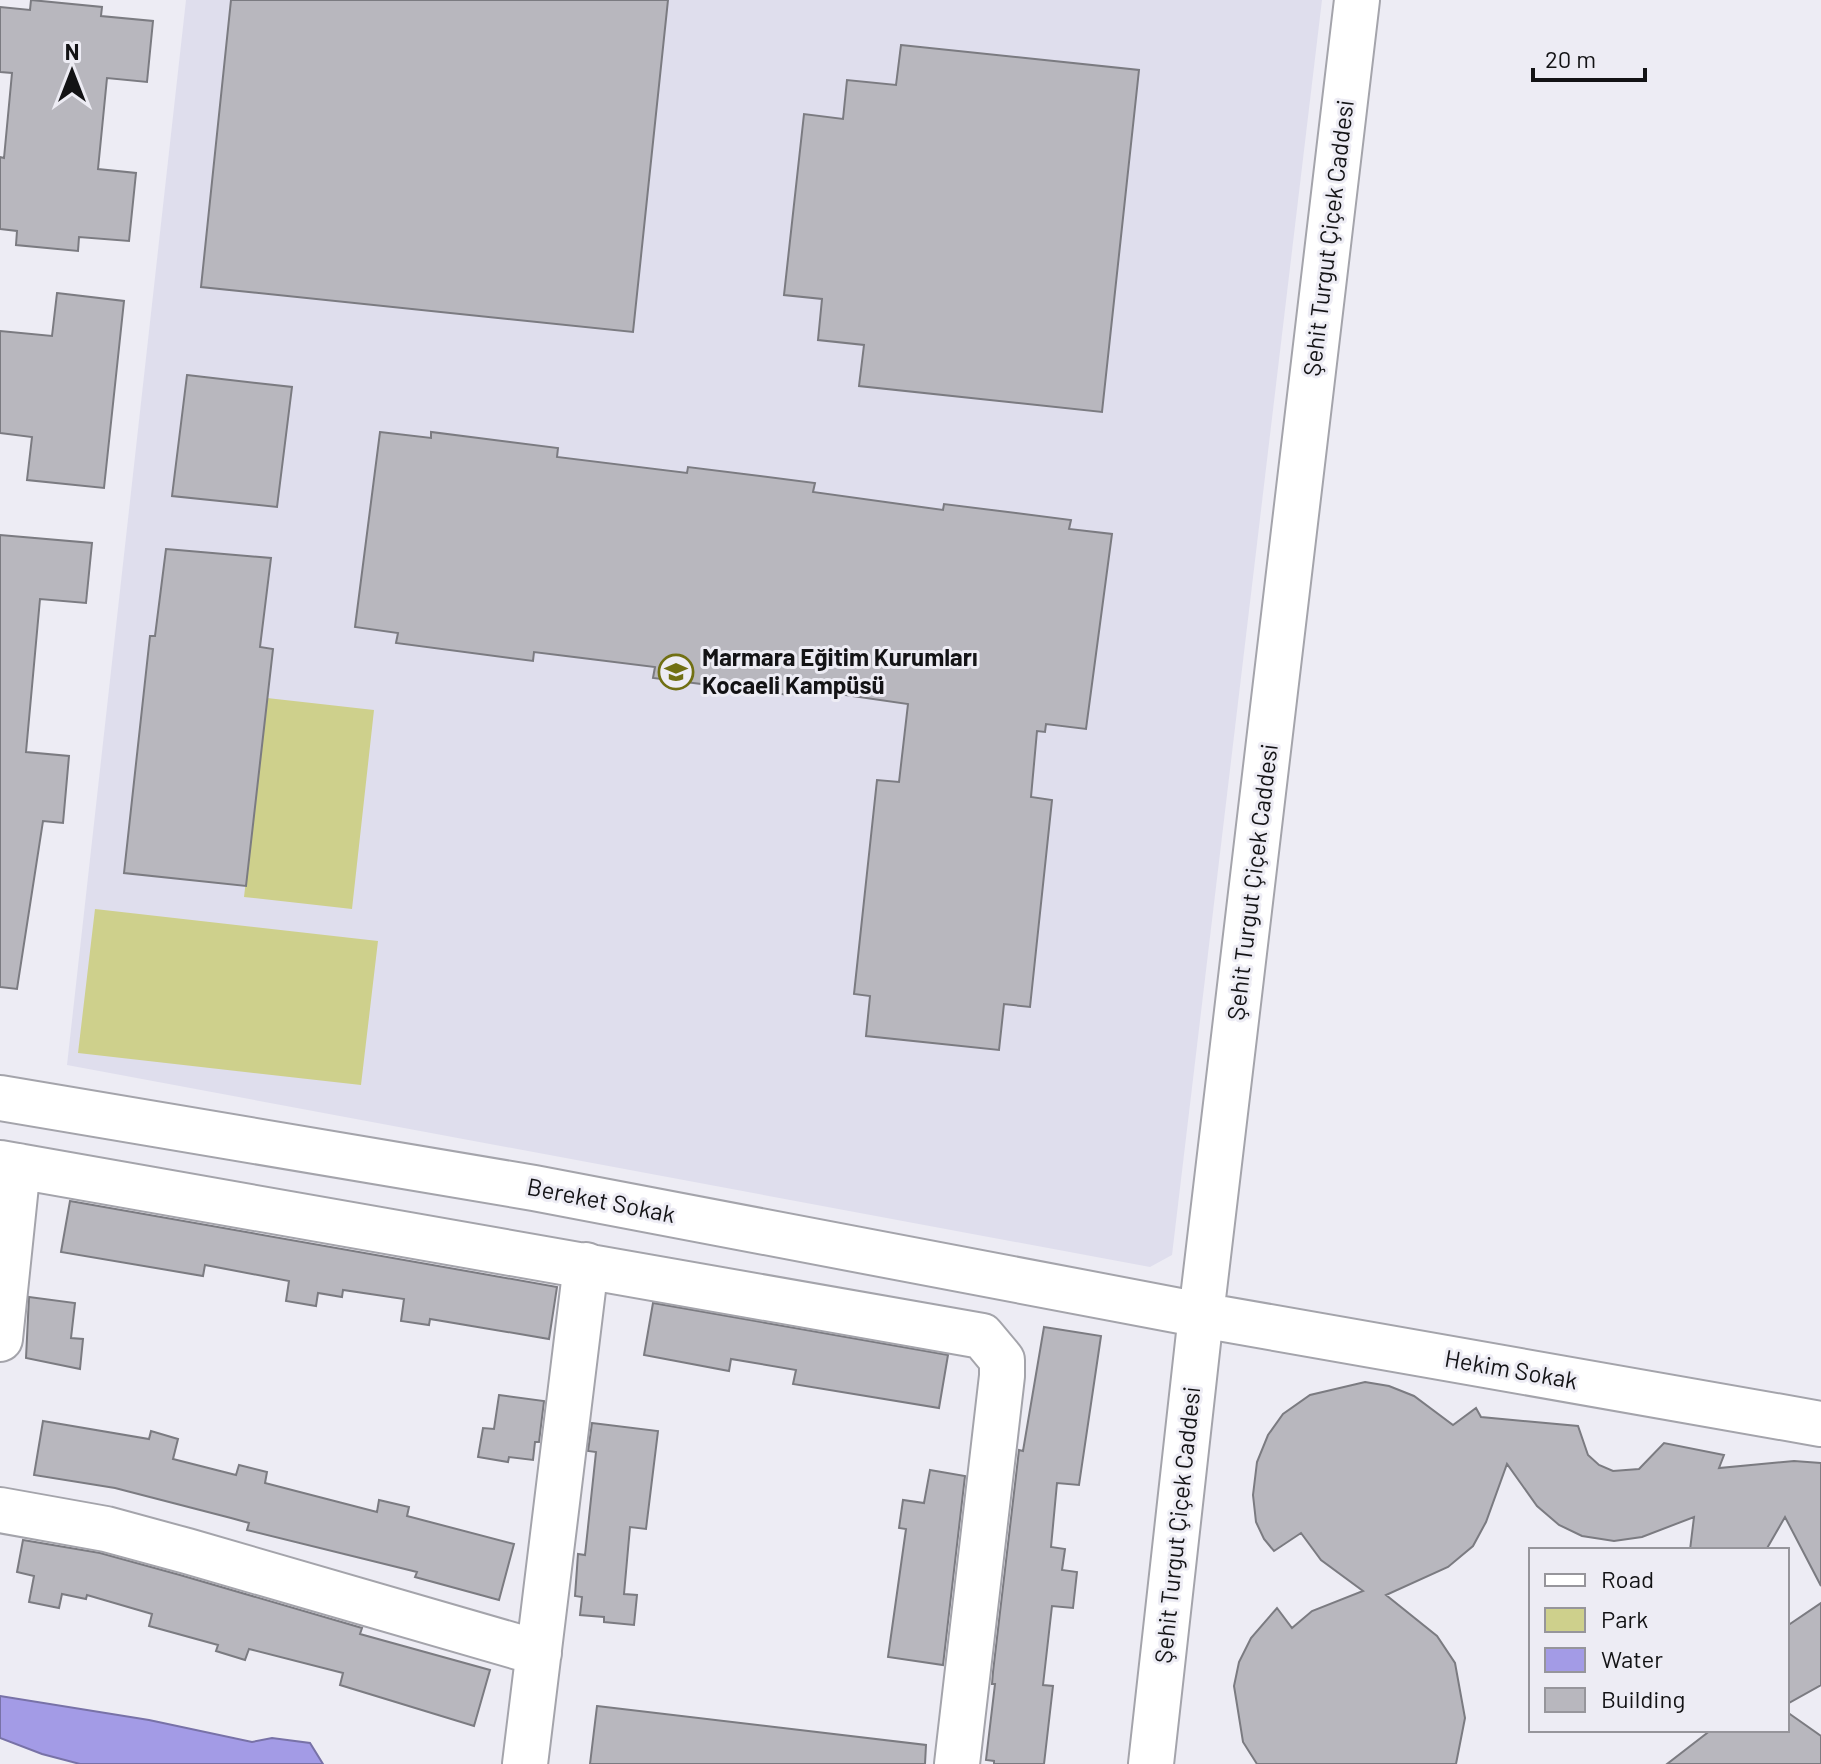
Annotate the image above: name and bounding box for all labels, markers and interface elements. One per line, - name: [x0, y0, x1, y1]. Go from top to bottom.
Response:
- north arrow: [32, 32, 112, 112]
- scale bar: [1533, 32, 1645, 82]
- text: N: [65, 38, 79, 64]
- text: 20 m: [1545, 44, 1596, 73]
- street label: Şehit Turgut Çiçek Caddesi: [1296, 98, 1359, 378]
- place label: Marmara Eğitim Kurumları Kocaeli Kampüsü: [702, 642, 978, 699]
- school or university icon: Marmara Eğitim Kurumları Kocaeli Kampüsü: [657, 653, 695, 691]
- street label: Şehit Turgut Çiçek Caddesi: [1220, 742, 1283, 1022]
- street label: Bereket Sokak: [525, 1171, 678, 1228]
- street label: Hekim Sokak: [1443, 1343, 1580, 1394]
- street label: Şehit Turgut Çiçek Caddesi: [1148, 1385, 1205, 1665]
- legend: [1529, 1548, 1789, 1732]
- text: Road: [1601, 1564, 1654, 1593]
- text: Park: [1601, 1604, 1648, 1633]
- text: Water: [1601, 1644, 1663, 1673]
- text: Building: [1601, 1684, 1685, 1713]

